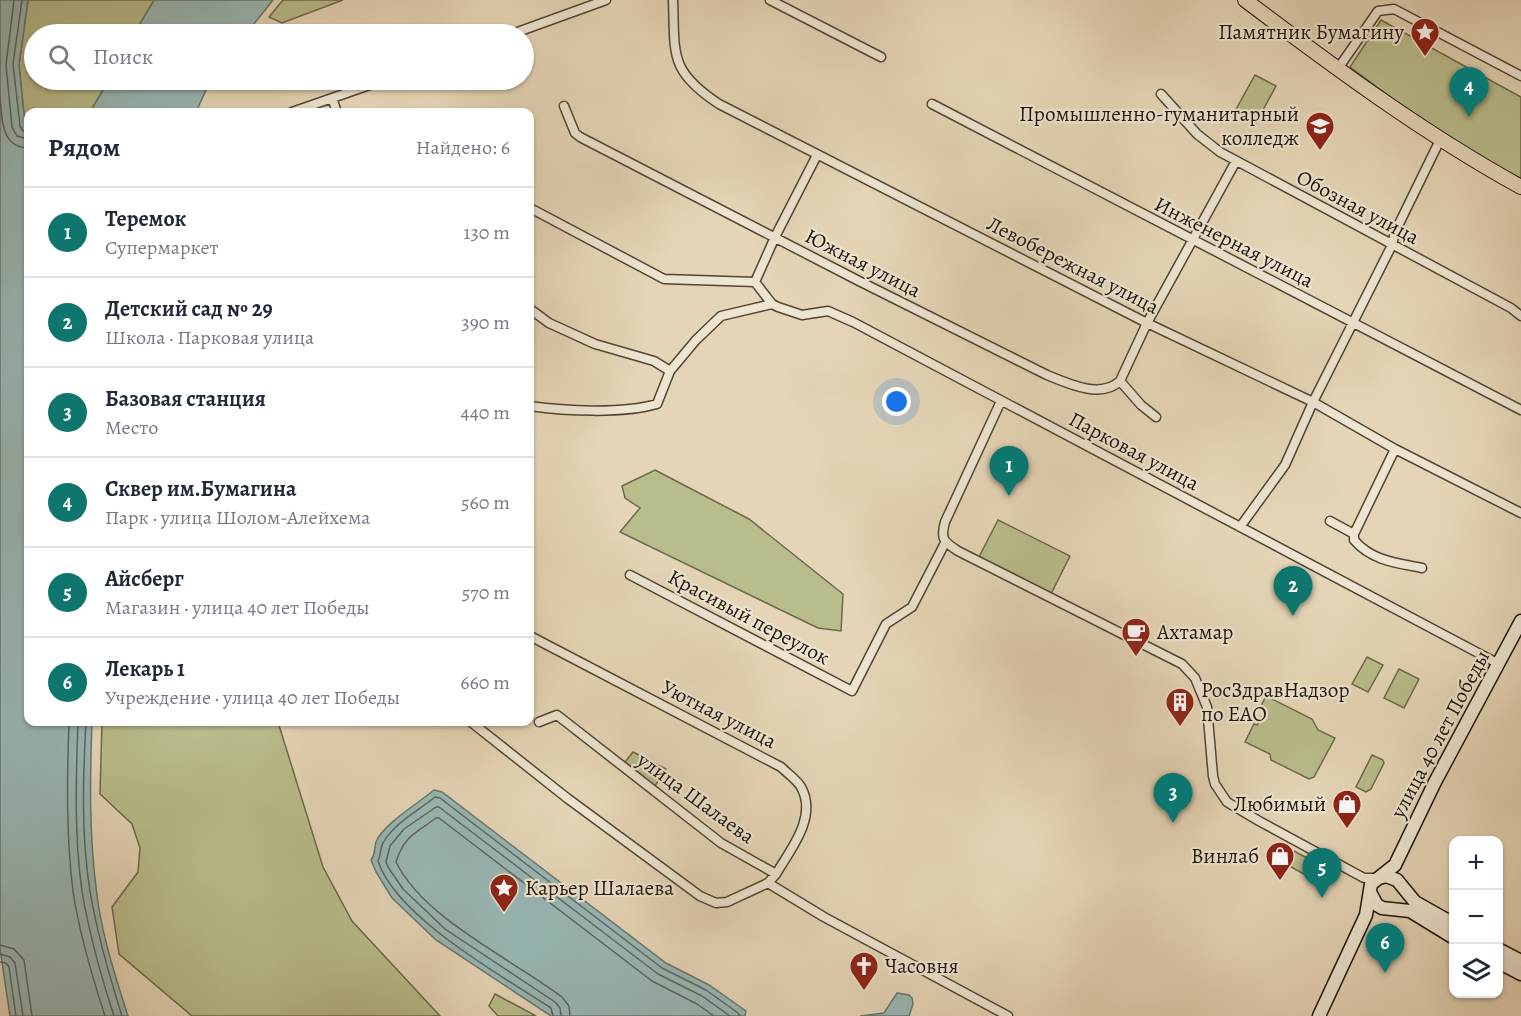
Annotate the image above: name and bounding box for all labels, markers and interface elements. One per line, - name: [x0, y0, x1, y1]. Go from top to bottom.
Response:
- place icon: Памятник Бумагину: [1409, 16, 1441, 58]
- place label: Памятник Бумагину: [1218, 18, 1404, 46]
- search box: [24, 24, 534, 90]
- icon: search: [45, 41, 78, 74]
- text: Поиск: [93, 42, 153, 72]
- pin: 4: [1450, 68, 1488, 117]
- place label: Промышленно-гуманитарный колледж: [1019, 100, 1299, 152]
- school or university icon: Промышленно-гуманитарный колледж: [1304, 110, 1336, 152]
- text: Рядом: [48, 130, 120, 165]
- text: Найдено: 6: [416, 134, 510, 161]
- street label: Обозная улица: [1292, 163, 1424, 251]
- street label: Инженерная улица: [1149, 190, 1319, 294]
- text: Теремок: [105, 204, 186, 234]
- street label: Левобережная улица: [982, 209, 1164, 321]
- text: 1: [64, 219, 71, 246]
- text: 130 m: [464, 219, 510, 246]
- street label: Южная улица: [800, 222, 926, 304]
- text: Супермаркет: [105, 234, 219, 261]
- text: Детский сад № 29: [105, 294, 273, 324]
- text: 2: [63, 309, 72, 336]
- text: 390 m: [461, 309, 510, 336]
- text: Школа · Парковая улица: [105, 324, 314, 351]
- text: Базовая станция: [105, 384, 266, 414]
- your location: [882, 387, 911, 416]
- text: 3: [63, 399, 72, 426]
- text: 440 m: [461, 399, 510, 426]
- street label: Парковая улица: [1064, 405, 1204, 497]
- text: Место: [105, 414, 158, 441]
- pin: 1: [990, 446, 1028, 496]
- text: Сквер им.Бумагина: [105, 474, 296, 504]
- text: 4: [63, 489, 72, 516]
- text: 560 m: [461, 489, 510, 516]
- text: Парк · улица Шолом-Алейхема: [105, 504, 371, 531]
- street label: Красивый переулок: [663, 563, 835, 671]
- text: Айсберг: [105, 564, 184, 594]
- pin: 2: [1274, 566, 1312, 616]
- text: 5: [63, 579, 72, 606]
- text: 570 m: [462, 579, 510, 606]
- text: Магазин · улица 40 лет Победы: [105, 594, 370, 621]
- cafe icon: Ахтамар: [1120, 616, 1152, 658]
- place label: Ахтамар: [1156, 618, 1233, 646]
- street label: улица 40 лет Победы: [1383, 645, 1496, 824]
- text: Лекарь 1: [105, 654, 185, 684]
- text: 6: [63, 669, 72, 696]
- text: 660 m: [460, 669, 510, 696]
- street label: Уютная улица: [657, 673, 782, 755]
- place label: РосЗдравНадзор по ЕАО: [1201, 676, 1350, 728]
- text: Учреждение · улица 40 лет Победы: [105, 684, 400, 711]
- building icon: РосЗдравНадзор по ЕАО: [1164, 686, 1196, 728]
- street label: улица Шалаева: [631, 745, 761, 850]
- pin: 3: [1154, 774, 1192, 823]
- shop icon: Любимый: [1331, 788, 1363, 830]
- place label: Любимый: [1233, 790, 1326, 818]
- map controls: [1449, 836, 1503, 998]
- button: +: [1449, 836, 1503, 890]
- shop icon: Винлаб: [1264, 840, 1296, 882]
- place label: Винлаб: [1191, 842, 1259, 870]
- pin: 5: [1302, 848, 1342, 898]
- place icon: Карьер Шалаева: [488, 872, 520, 914]
- place label: Карьер Шалаева: [525, 874, 674, 902]
- button: −: [1449, 890, 1503, 944]
- pin: 6: [1366, 924, 1404, 973]
- button: layers: [1449, 944, 1503, 998]
- church icon: Часовня: [848, 950, 880, 992]
- place label: Часовня: [885, 952, 959, 980]

